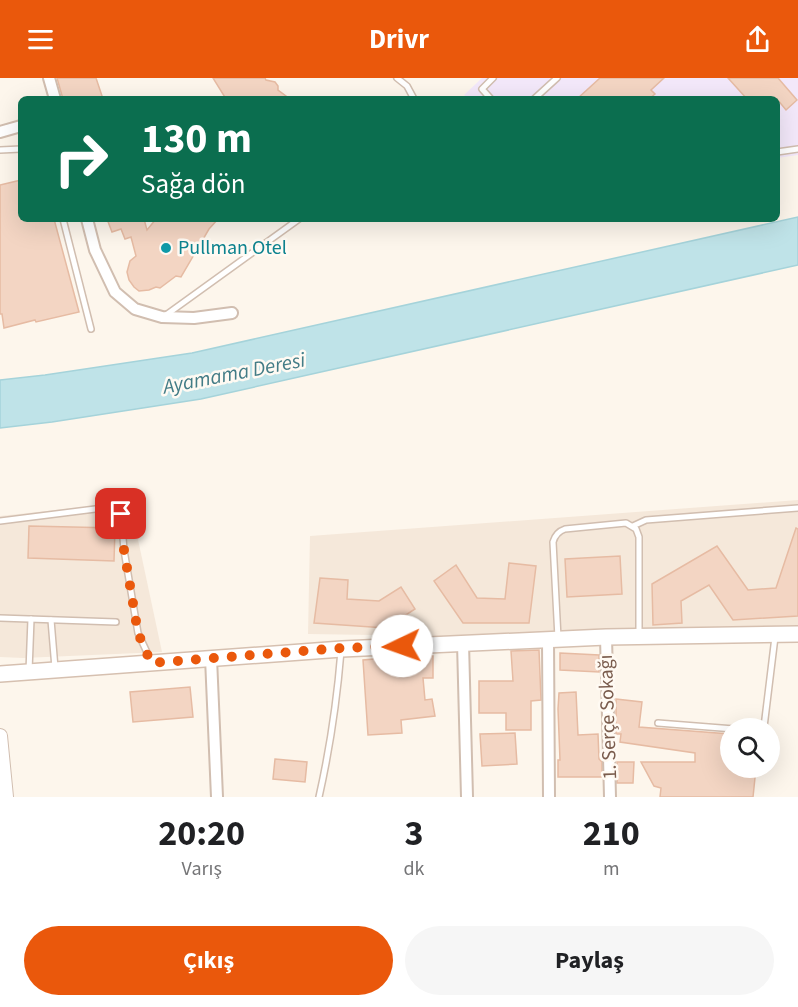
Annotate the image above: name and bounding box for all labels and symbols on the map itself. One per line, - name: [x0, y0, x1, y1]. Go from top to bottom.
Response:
- place label: Pullman Otel: [178, 234, 287, 262]
- marker: Pullman Otel: [159, 241, 173, 255]
- water label: Ayamama Deresi: [158, 344, 309, 402]
- pin: [95, 488, 146, 539]
- position arrow: [370, 614, 434, 678]
- street label: 1. Serçe Sokağı: [592, 654, 624, 780]

